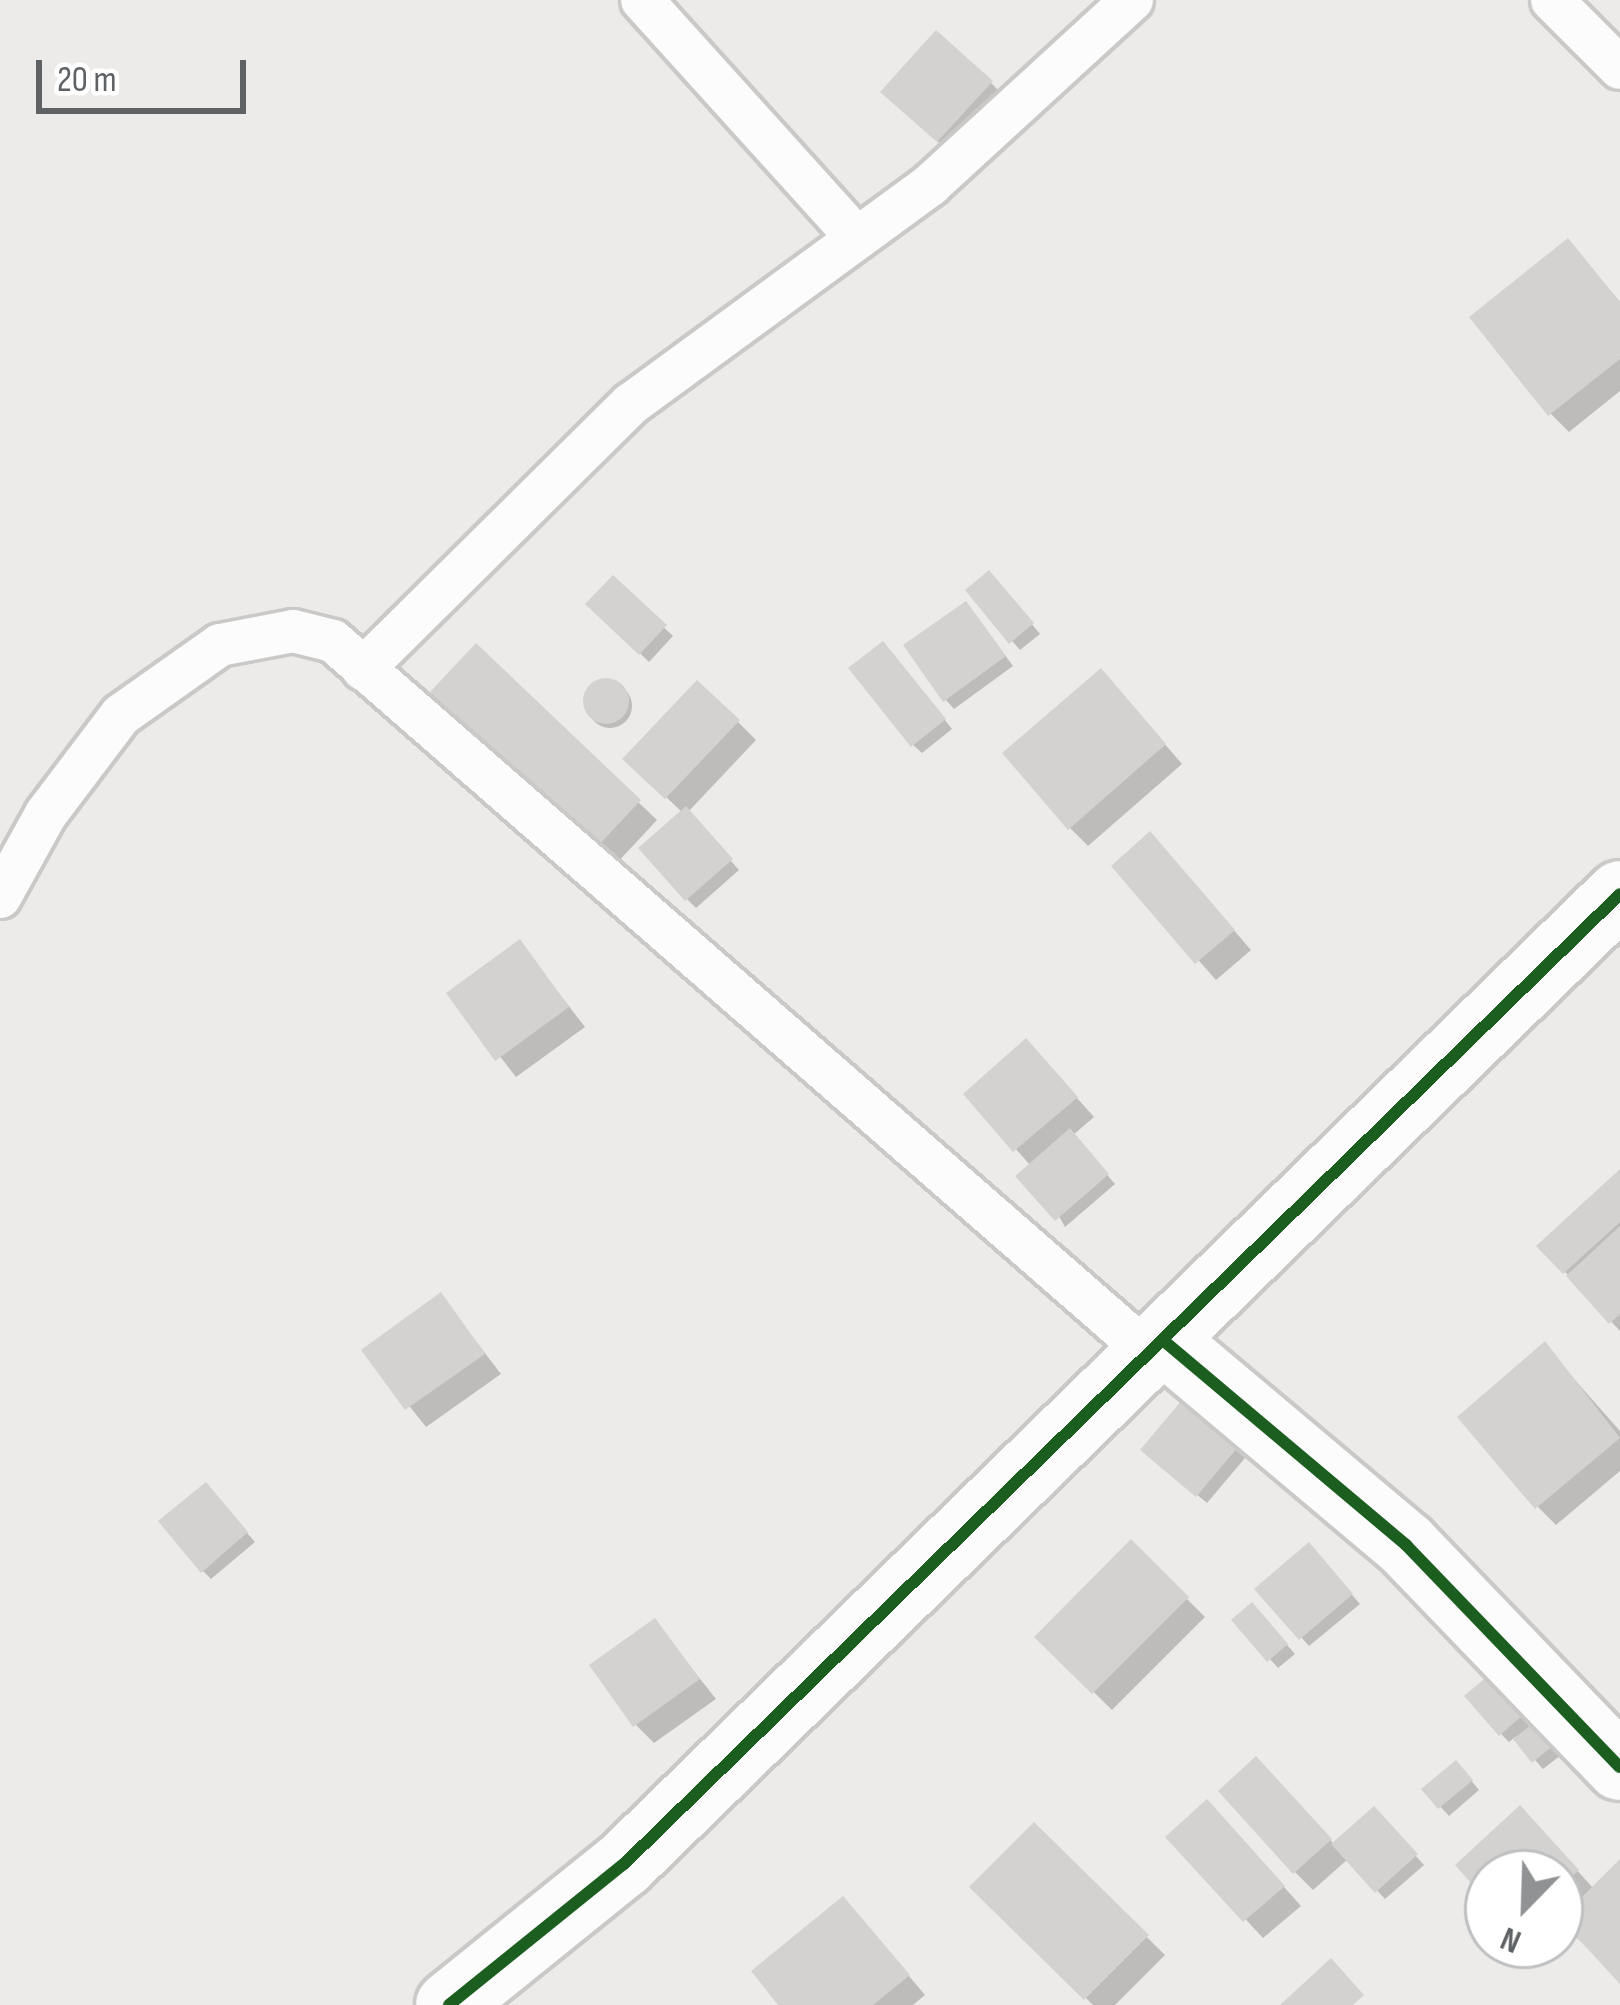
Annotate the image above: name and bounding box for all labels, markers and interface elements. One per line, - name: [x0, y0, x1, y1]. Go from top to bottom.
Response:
- scale bar: [42, 36, 252, 110]
- text: 20 m: [57, 59, 117, 102]
- north arrow: [1464, 1849, 1584, 1969]
- text: N: [1495, 1918, 1527, 1961]

